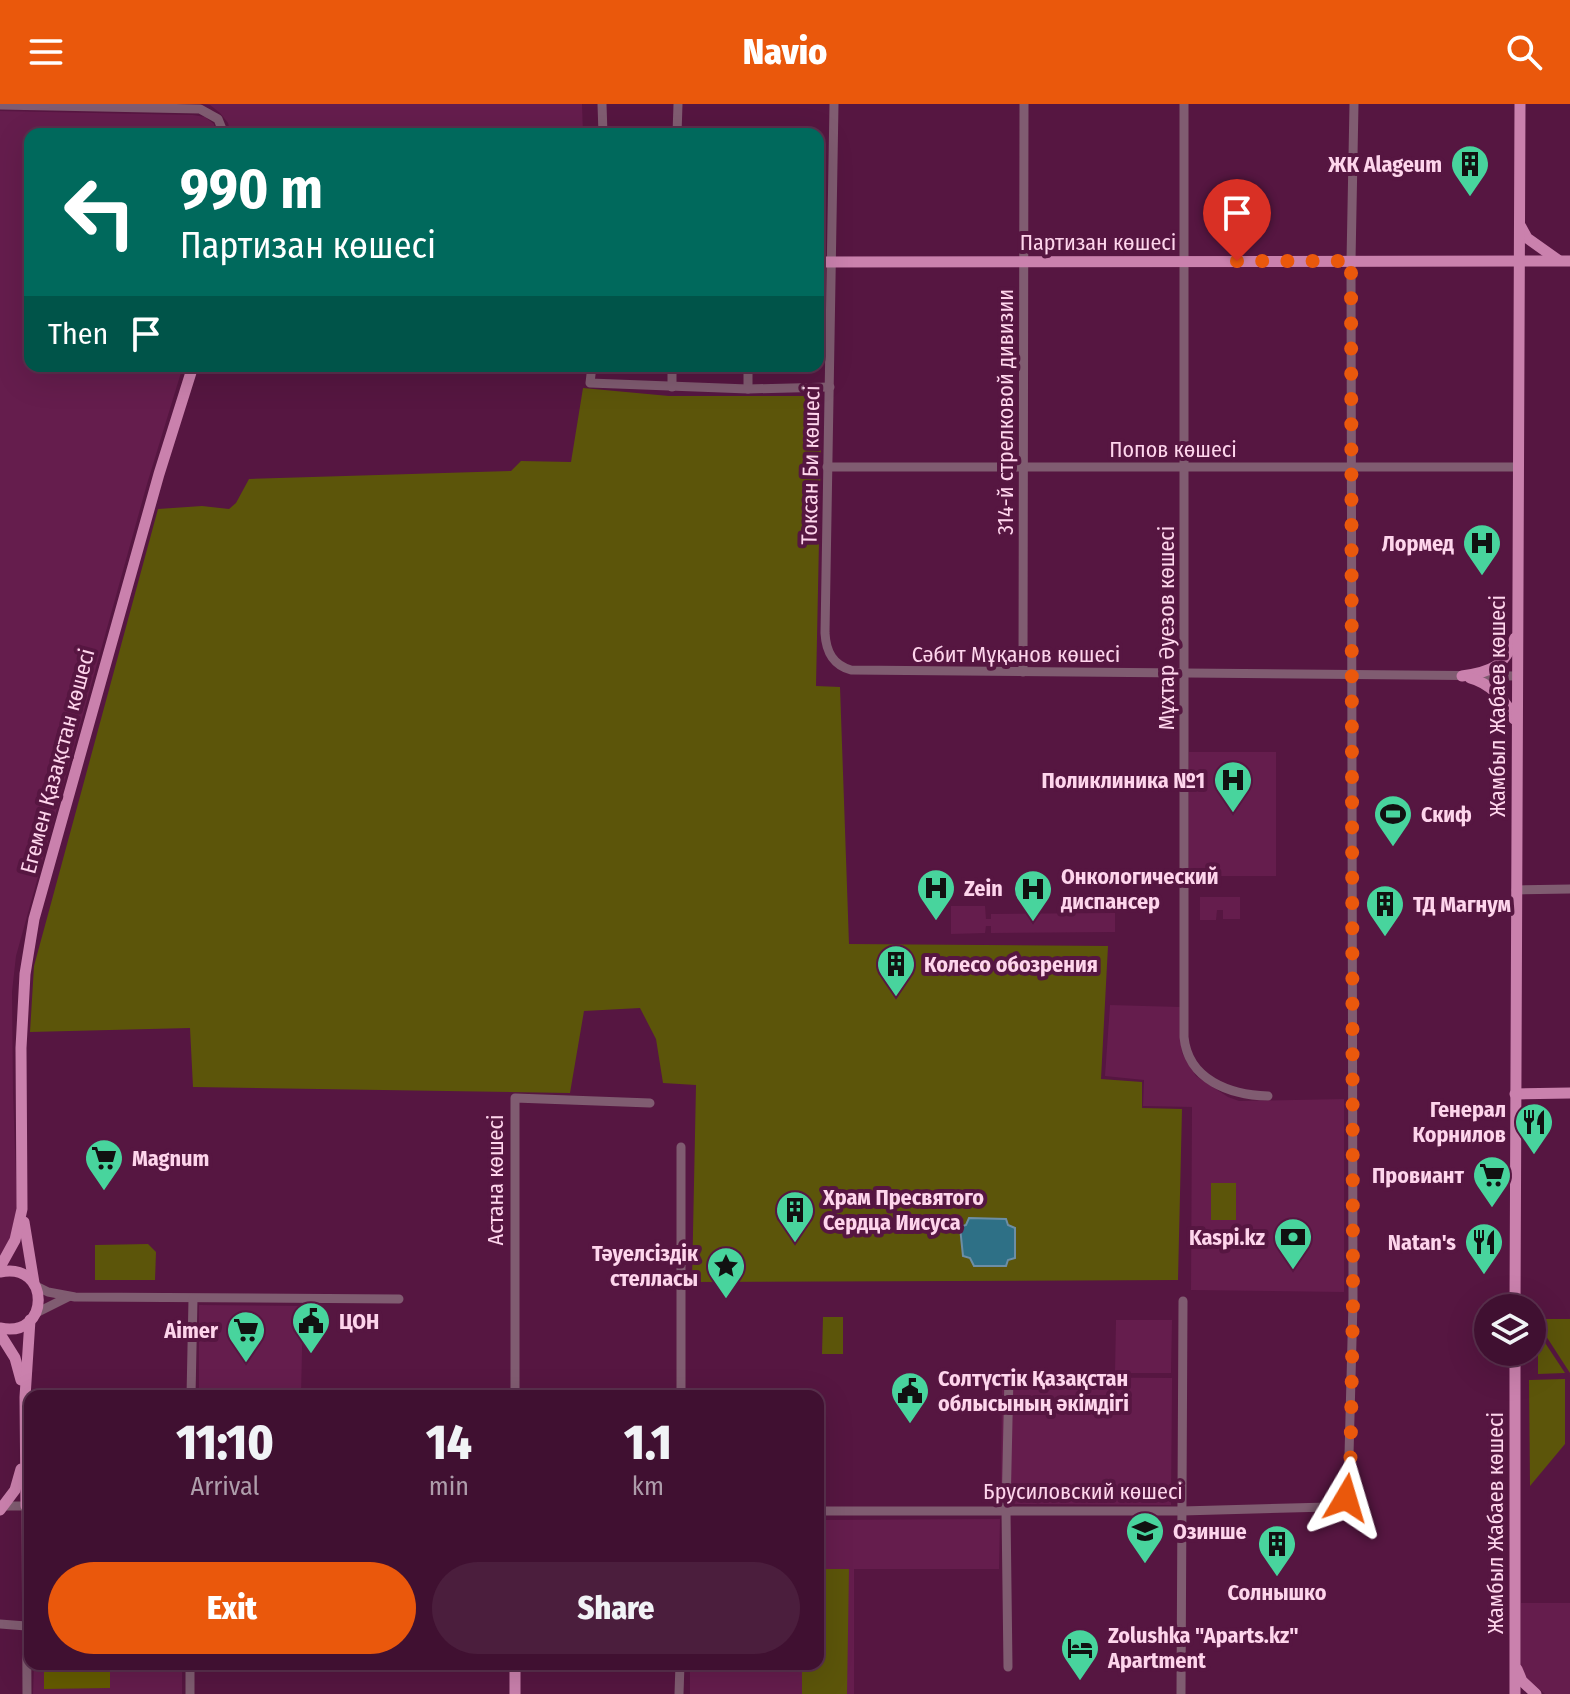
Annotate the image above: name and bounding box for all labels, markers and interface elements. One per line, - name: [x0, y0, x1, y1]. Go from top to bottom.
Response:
- icon: menu: [24, 30, 68, 74]
- text: Navio: [743, 30, 827, 74]
- icon: search: [1502, 30, 1546, 74]
- building icon: ЖК Alageum: [1449, 143, 1491, 198]
- place label: ЖК Alageum: [1327, 151, 1442, 178]
- text: 990 m: [180, 156, 323, 223]
- icon: left: [48, 160, 152, 264]
- pin: [1203, 179, 1271, 261]
- icon: arrive: [1215, 191, 1259, 235]
- text: Партизан көшесі: [180, 224, 436, 268]
- street label: Партизан көшесі: [1020, 229, 1176, 256]
- street label: 314-й стрелковой дивизии: [992, 289, 1019, 535]
- icon: arrive: [124, 312, 168, 356]
- text: Then: [48, 316, 108, 352]
- street label: Токсан Би көшесі: [796, 385, 825, 545]
- street label: Попов көшесі: [1109, 436, 1237, 463]
- hospital icon: Лормед: [1461, 522, 1503, 577]
- street label: Мұхтар Әуезов көшесі: [1153, 526, 1180, 730]
- place label: Лормед: [1382, 530, 1454, 557]
- street label: Жамбыл Жабаев көшесі: [1484, 595, 1511, 817]
- street label: Сәбит Мұқанов көшесі: [912, 641, 1120, 668]
- street label: Егемен Қазақстан көшесі: [14, 646, 101, 877]
- hospital icon: Поликлиника №1: [1212, 759, 1254, 814]
- place label: Поликлиника №1: [1042, 767, 1205, 794]
- sports icon: Скиф: [1372, 793, 1414, 848]
- place label: Скиф: [1421, 801, 1472, 828]
- place label: Онкологический диспансер: [1060, 863, 1219, 915]
- hospital icon: Zein: [915, 867, 957, 922]
- hospital icon: Онкологический диспансер: [1012, 868, 1054, 923]
- place label: Zein: [964, 875, 1003, 902]
- building icon: ТД Магнум: [1364, 883, 1406, 938]
- place label: ТД Магнум: [1413, 891, 1511, 918]
- building icon: Колесо обозрения: [875, 943, 917, 998]
- place label: Колесо обозрения: [924, 951, 1098, 978]
- place label: Генерал Корнилов: [1412, 1096, 1506, 1148]
- restaurant icon: Генерал Корнилов: [1513, 1101, 1555, 1156]
- street label: Астана көшесі: [482, 1115, 509, 1245]
- supermarket icon: Magnum: [83, 1137, 125, 1192]
- place label: Magnum: [132, 1145, 209, 1172]
- supermarket icon: Провиант: [1471, 1154, 1513, 1209]
- place label: Провиант: [1372, 1162, 1465, 1189]
- place label: Храм Пресвятого Сердца Иисуса: [822, 1184, 984, 1236]
- building icon: Храм Пресвятого Сердца Иисуса: [774, 1189, 816, 1244]
- bank icon: Kaspi.kz: [1272, 1216, 1314, 1271]
- restaurant icon: Natan's: [1463, 1221, 1505, 1276]
- place label: Kaspi.kz: [1189, 1224, 1265, 1251]
- place label: Natan's: [1388, 1229, 1456, 1256]
- place label: Тәуелсіздік стелласы: [592, 1240, 699, 1292]
- place icon: Тәуелсіздік стелласы: [705, 1245, 747, 1300]
- map controls: [1474, 1294, 1546, 1366]
- button: layers: [1474, 1294, 1546, 1366]
- public building icon: ЦОН: [290, 1300, 332, 1355]
- place label: ЦОН: [339, 1308, 379, 1335]
- supermarket icon: Aimer: [225, 1309, 267, 1364]
- place label: Aimer: [163, 1317, 219, 1344]
- place label: Солтүстік Қазақстан облысының әкімдігі: [938, 1365, 1129, 1417]
- public building icon: Солтүстік Қазақстан облысының әкімдігі: [889, 1370, 931, 1425]
- street label: Жамбыл Жабаев көшесі: [1482, 1412, 1509, 1634]
- text: 11:10: [176, 1414, 274, 1472]
- text: 14: [426, 1414, 472, 1472]
- text: 1.1: [624, 1414, 672, 1472]
- position arrow: [1304, 1456, 1388, 1540]
- text: Arrival: [190, 1471, 259, 1502]
- text: min: [429, 1471, 469, 1502]
- text: km: [632, 1471, 664, 1502]
- street label: Брусиловский көшесі: [983, 1478, 1183, 1505]
- school or university icon: Озинше: [1124, 1510, 1166, 1565]
- place label: Озинше: [1173, 1518, 1247, 1545]
- building icon: Солнышко: [1256, 1523, 1298, 1578]
- button: Exit: [48, 1562, 416, 1654]
- button: Share: [432, 1562, 800, 1654]
- place label: Солнышко: [1228, 1579, 1327, 1606]
- place label: Zolushka "Aparts.kz" Apartment: [1107, 1622, 1299, 1674]
- hotel icon: Zolushka "Aparts.kz" Apartment: [1059, 1627, 1101, 1682]

